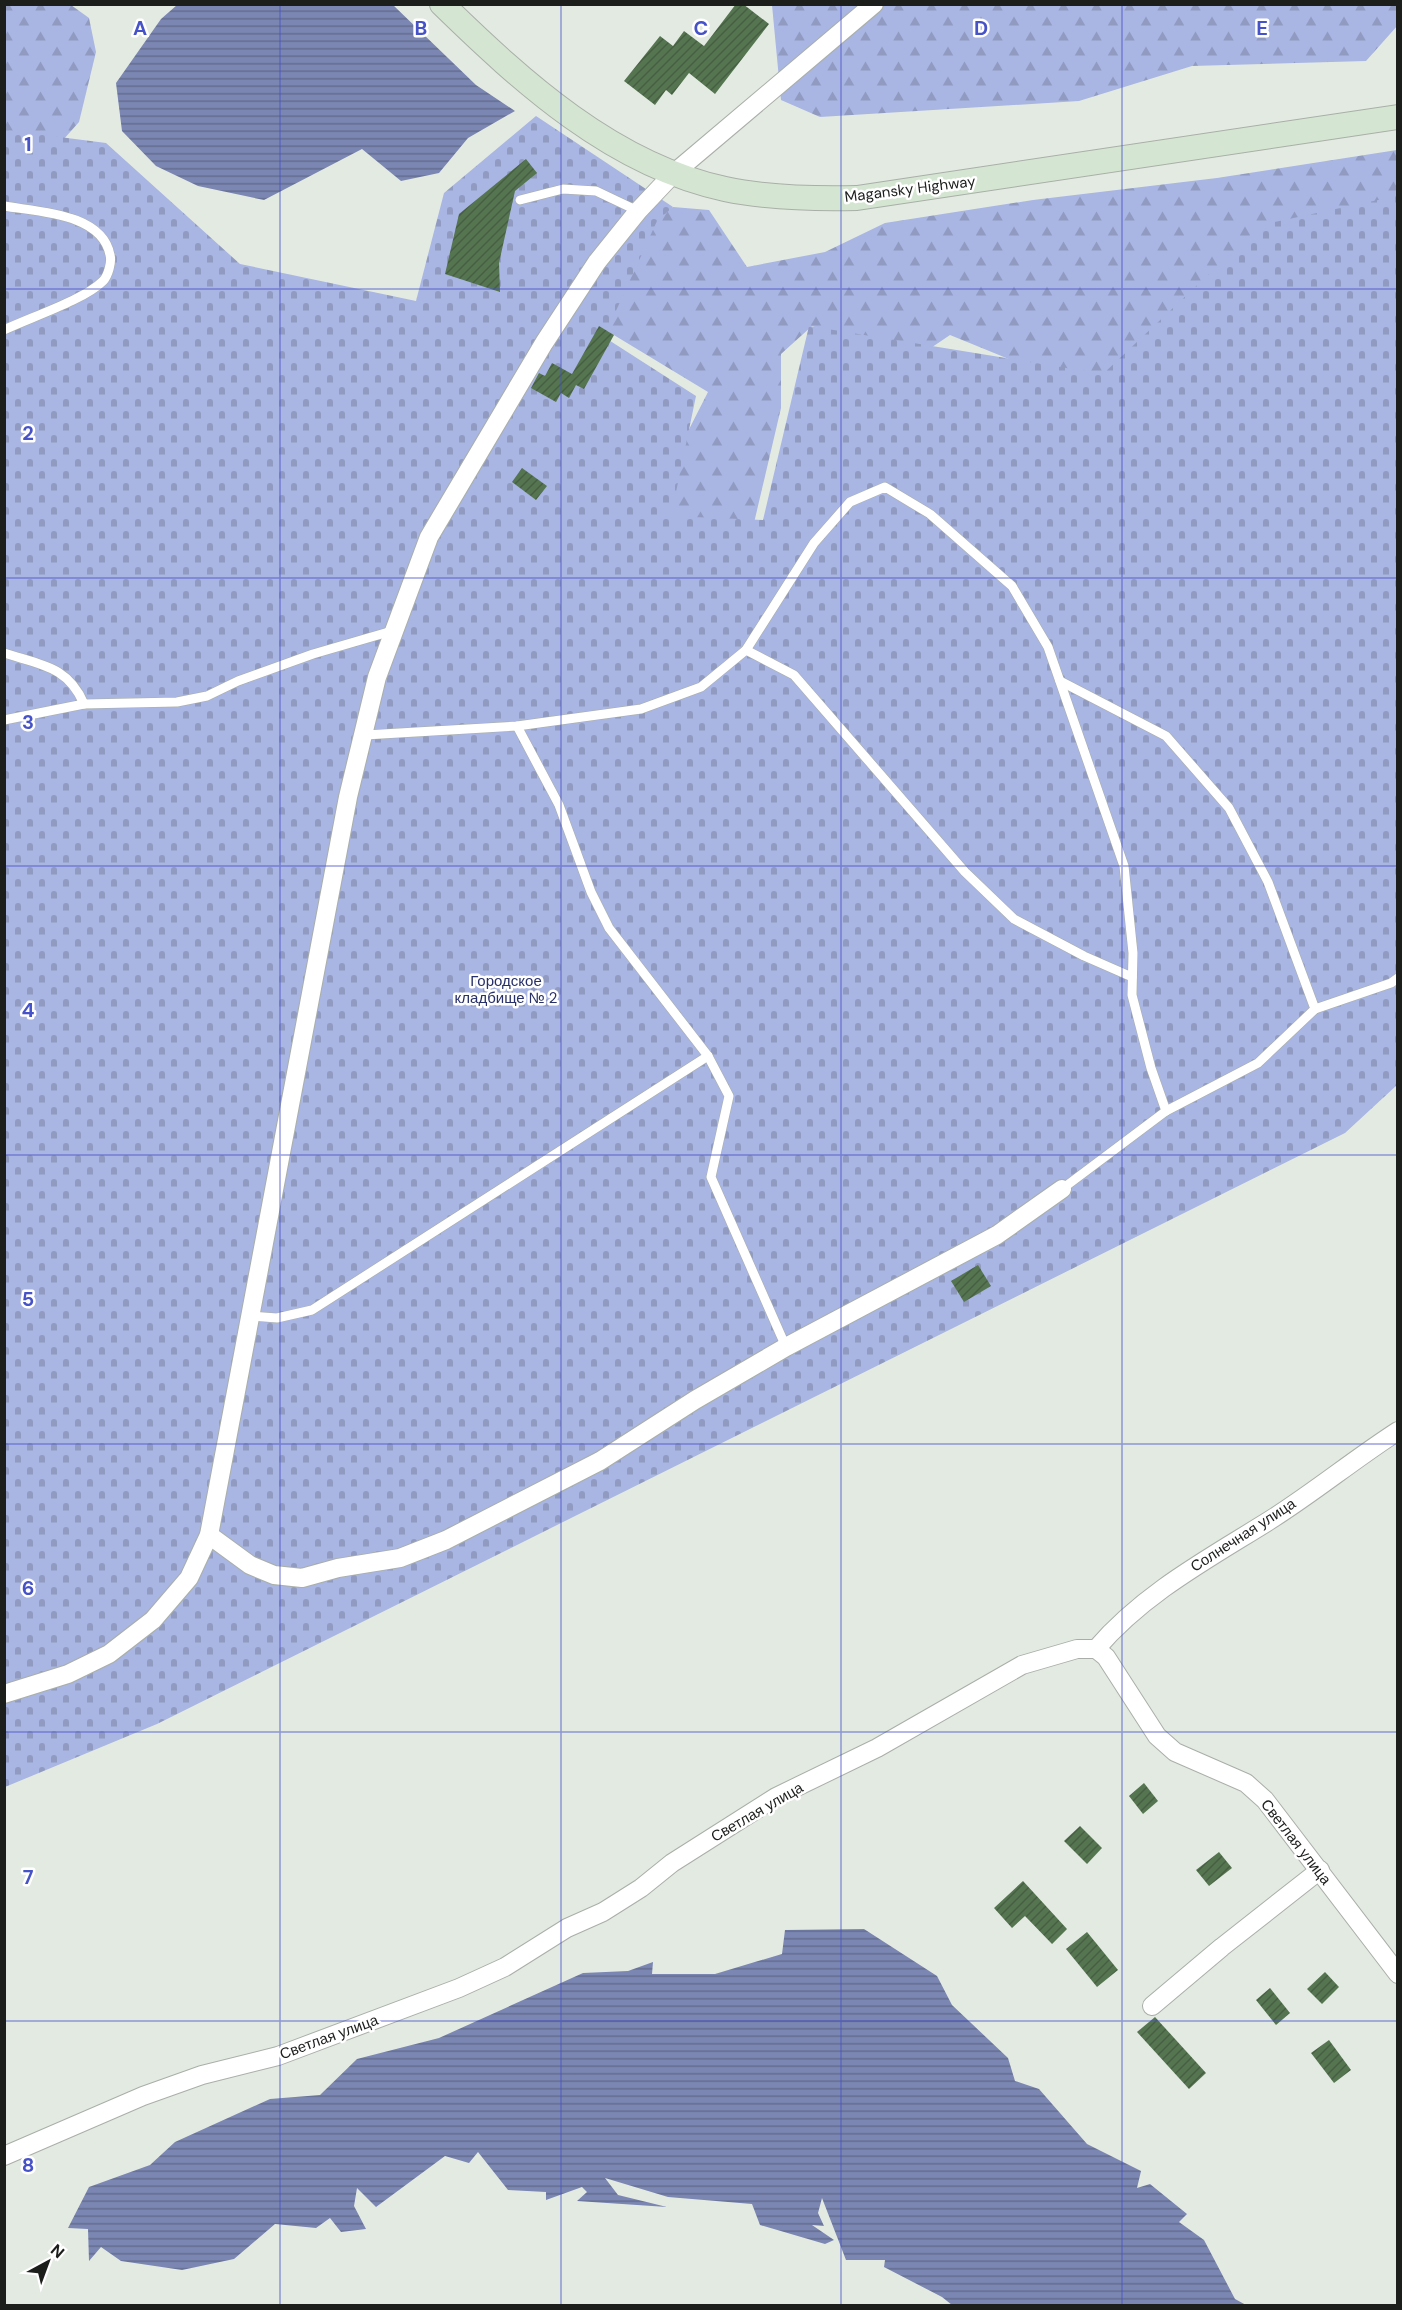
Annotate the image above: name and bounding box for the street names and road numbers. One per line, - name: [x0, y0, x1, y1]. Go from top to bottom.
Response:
- street label: Magansky Highway: [843, 171, 977, 207]
- street label: Солнечная улица: [1187, 1493, 1300, 1576]
- street label: Светлая улица: [707, 1777, 807, 1847]
- street label: Светлая улица: [1256, 1795, 1336, 1889]
- street label: Светлая улица: [277, 2010, 382, 2064]

